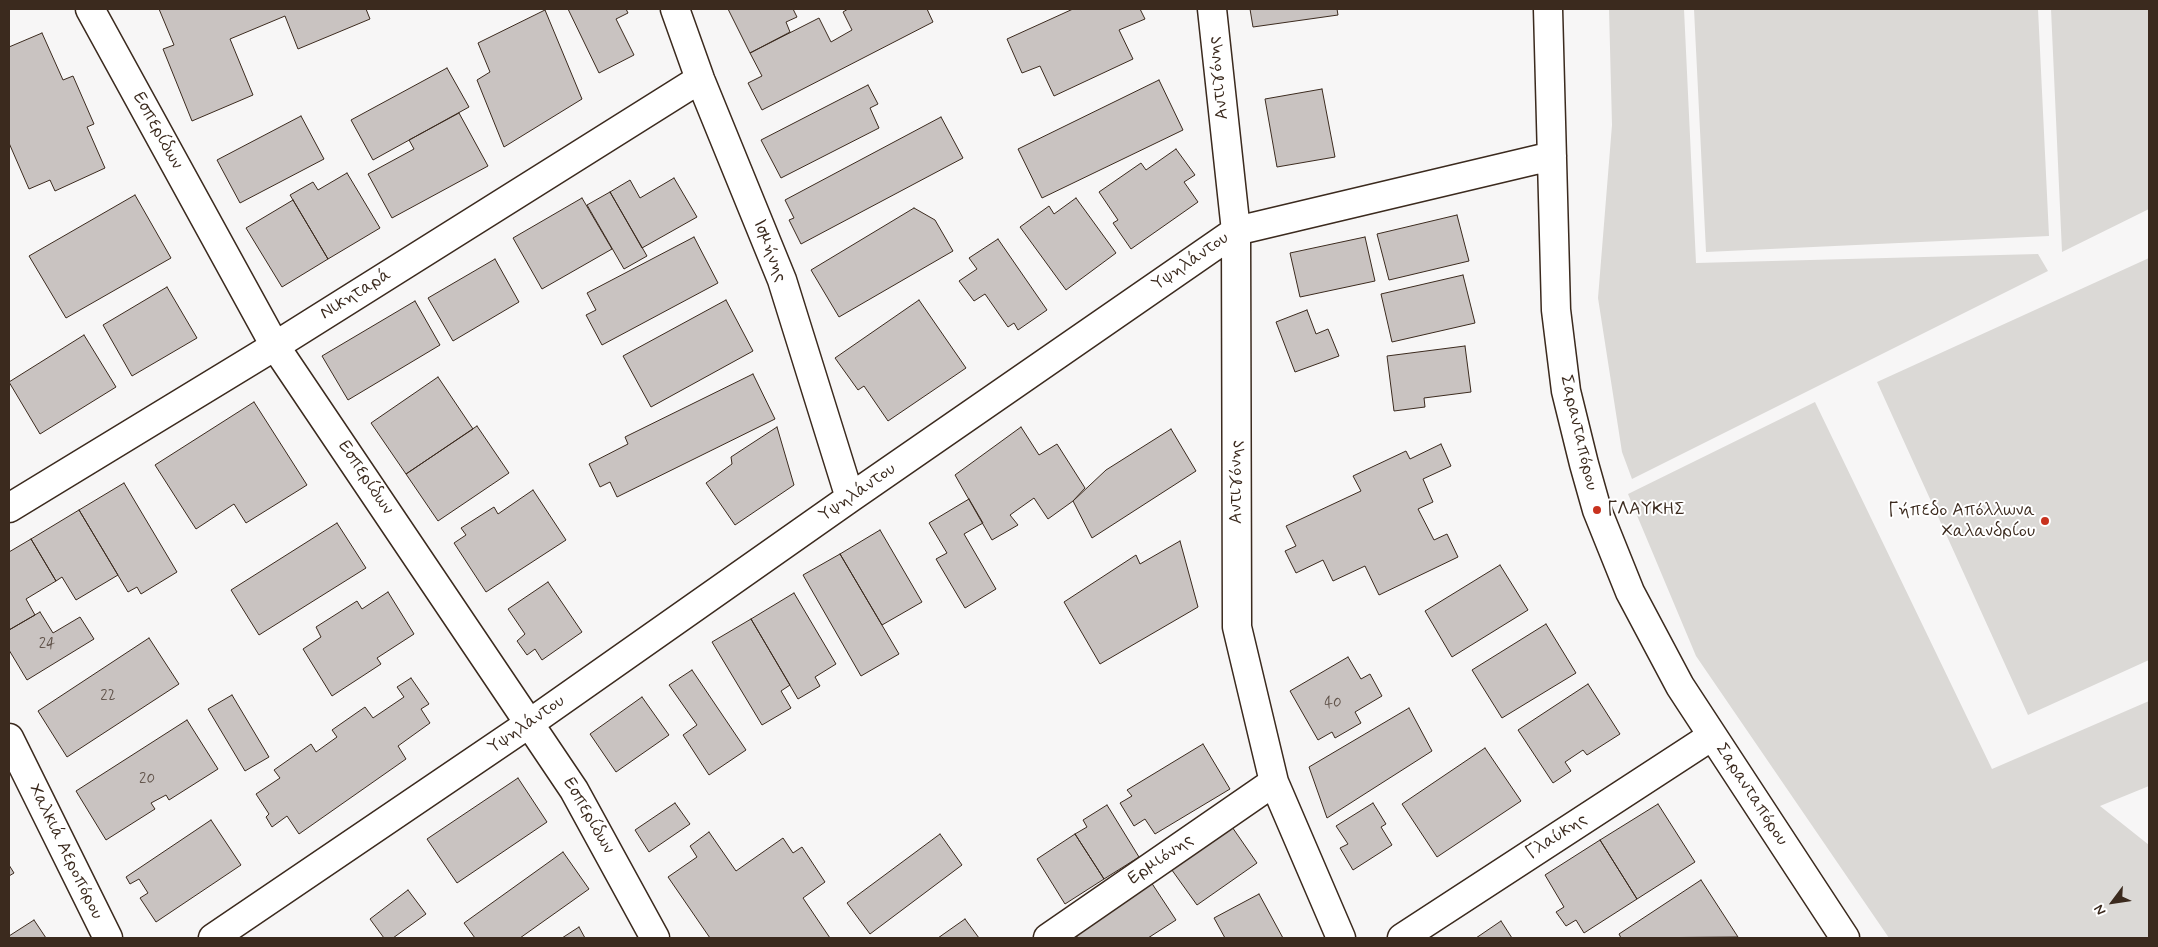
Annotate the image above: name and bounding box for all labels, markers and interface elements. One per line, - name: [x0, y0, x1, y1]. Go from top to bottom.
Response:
- street label: Αντιγόνης: [1204, 35, 1234, 121]
- street label: Εσπερίδων: [127, 89, 187, 173]
- street label: Ισμήνης: [747, 217, 791, 285]
- street label: Υψηλάντου: [1149, 228, 1233, 296]
- street label: Νικηταρά: [316, 265, 396, 325]
- street label: Σαρανταπόρου: [1554, 373, 1602, 493]
- street label: Εσπερίδων: [332, 437, 398, 519]
- street label: Αντιγόνης: [1226, 440, 1248, 524]
- street label: Υψηλάντου: [816, 459, 900, 527]
- place label: ΓΛΑΥΚΗΣ: [1607, 499, 1685, 521]
- place label: Γήπεδο Απόλλωνα Χαλανδρίου: [1888, 500, 2035, 542]
- marker: ΓΛΑΥΚΗΣ: [1591, 504, 1603, 516]
- marker: Γήπεδο Απόλλωνα Χαλανδρίου: [2039, 515, 2051, 527]
- house number: 24: [39, 636, 55, 654]
- house number: 22: [100, 688, 116, 706]
- street label: Υψηλάντου: [485, 691, 569, 759]
- house number: 40: [1324, 695, 1342, 713]
- street label: Σαρανταπόρου: [1710, 740, 1792, 850]
- house number: 20: [139, 771, 155, 789]
- street label: Εσπερίδων: [557, 774, 619, 858]
- street label: Χαλκιά Αεροπόρου: [23, 781, 107, 923]
- street label: Γλαύκης: [1522, 809, 1592, 865]
- street label: Ερμιόνης: [1124, 830, 1198, 890]
- north arrow: [2088, 877, 2138, 927]
- text: N: [2090, 901, 2110, 918]

